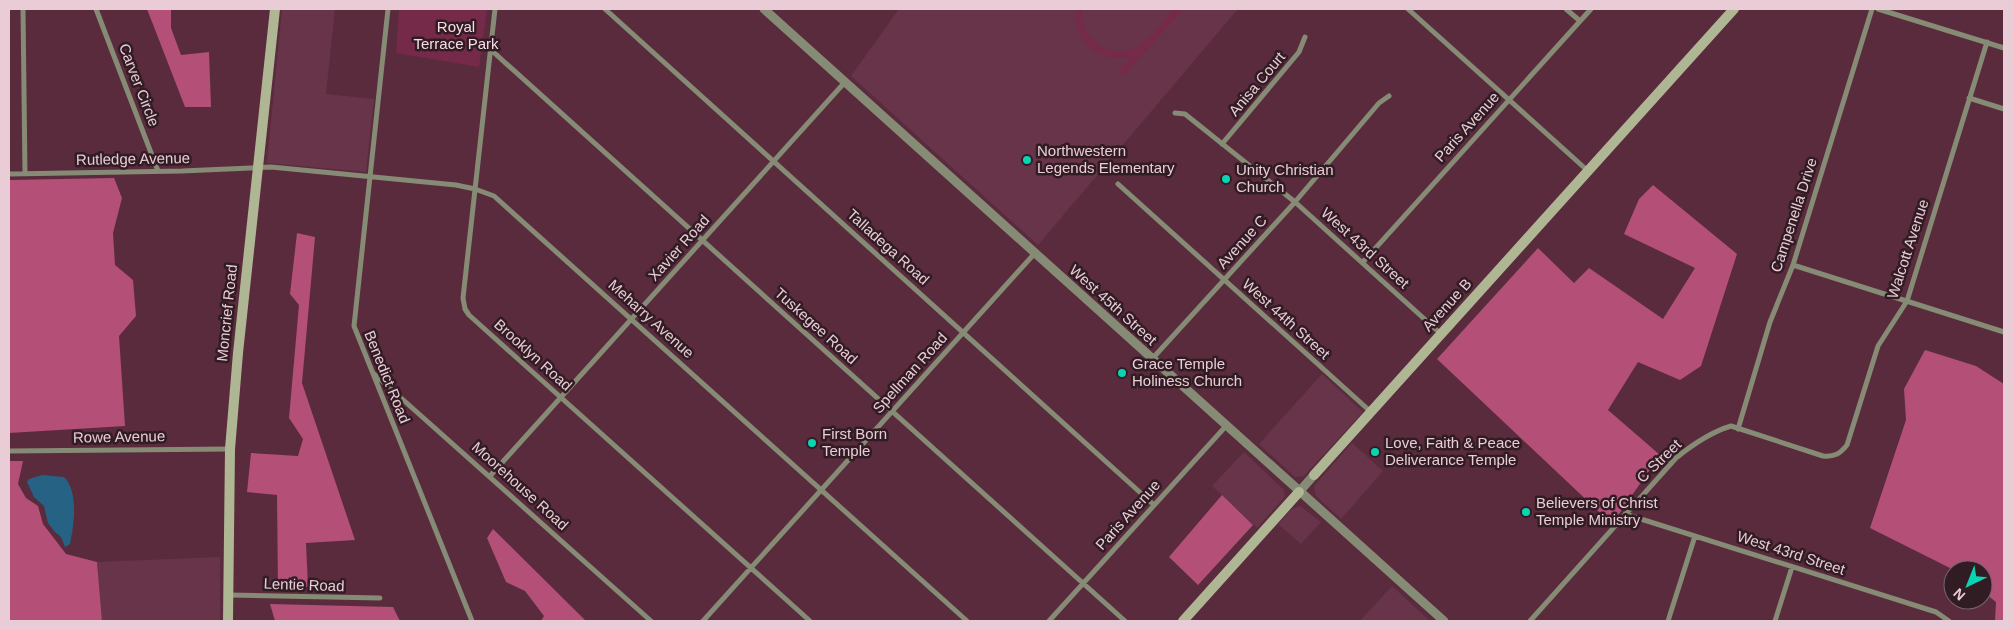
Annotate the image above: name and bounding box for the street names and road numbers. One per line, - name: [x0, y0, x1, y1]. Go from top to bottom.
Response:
- street label: Carver Circle: [116, 41, 163, 129]
- street label: Anisa Court: [1225, 48, 1289, 119]
- street label: Paris Avenue: [1431, 88, 1502, 165]
- street label: Rutledge Avenue: [76, 149, 190, 168]
- street label: Campenella Drive: [1767, 156, 1820, 274]
- street label: Walcott Avenue: [1883, 197, 1932, 301]
- street label: West 43rd Street: [1318, 204, 1413, 292]
- street label: Talladega Road: [844, 205, 933, 288]
- street label: Xavier Road: [645, 211, 713, 284]
- street label: Avenue C: [1213, 211, 1270, 272]
- street label: West 45th Street: [1066, 261, 1161, 349]
- street label: Moncrief Road: [213, 264, 240, 362]
- street label: West 44th Street: [1239, 275, 1334, 363]
- street label: Avenue B: [1419, 275, 1475, 334]
- street label: Meharry Avenue: [605, 276, 698, 361]
- street label: Tuskegee Road: [771, 284, 861, 367]
- street label: Brooklyn Road: [491, 315, 576, 394]
- street label: Benedict Road: [361, 328, 414, 426]
- street label: Spellman Road: [869, 329, 950, 416]
- street label: Rowe Avenue: [73, 427, 165, 446]
- street label: C Street: [1633, 435, 1685, 486]
- street label: Moorehouse Road: [469, 438, 572, 533]
- street label: Paris Avenue: [1092, 476, 1163, 553]
- street label: West 43rd Street: [1735, 527, 1848, 578]
- street label: Lentie Road: [263, 575, 345, 594]

